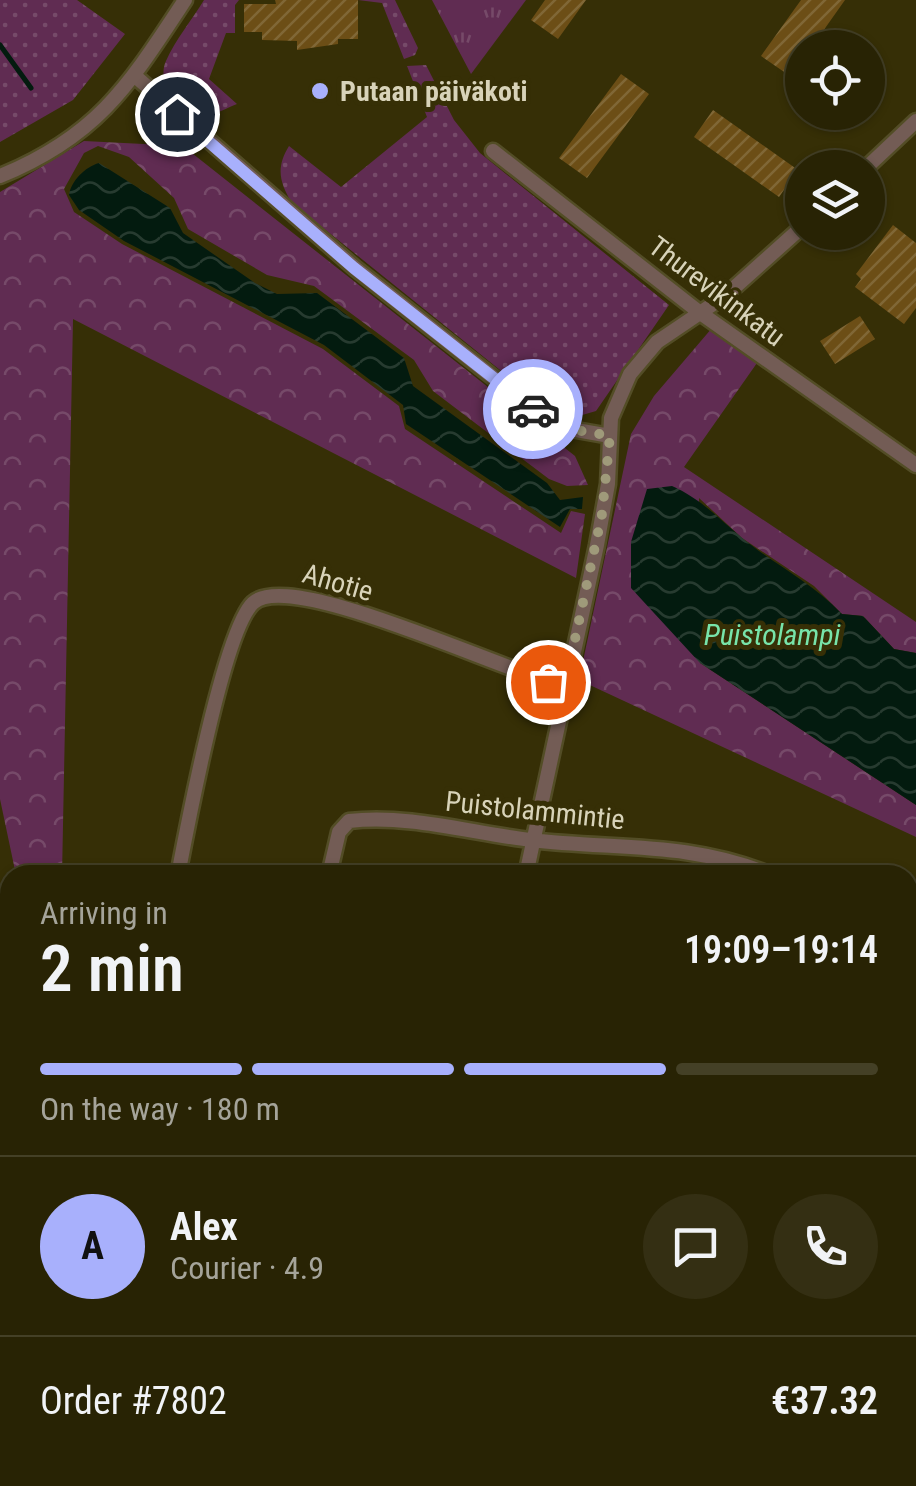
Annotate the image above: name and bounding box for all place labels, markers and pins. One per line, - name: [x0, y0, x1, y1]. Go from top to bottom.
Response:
- pin: [135, 72, 220, 157]
- place label: Putaan päiväkoti: [340, 75, 528, 108]
- marker: Putaan päiväkoti: [309, 80, 331, 102]
- pin: [506, 640, 591, 725]

